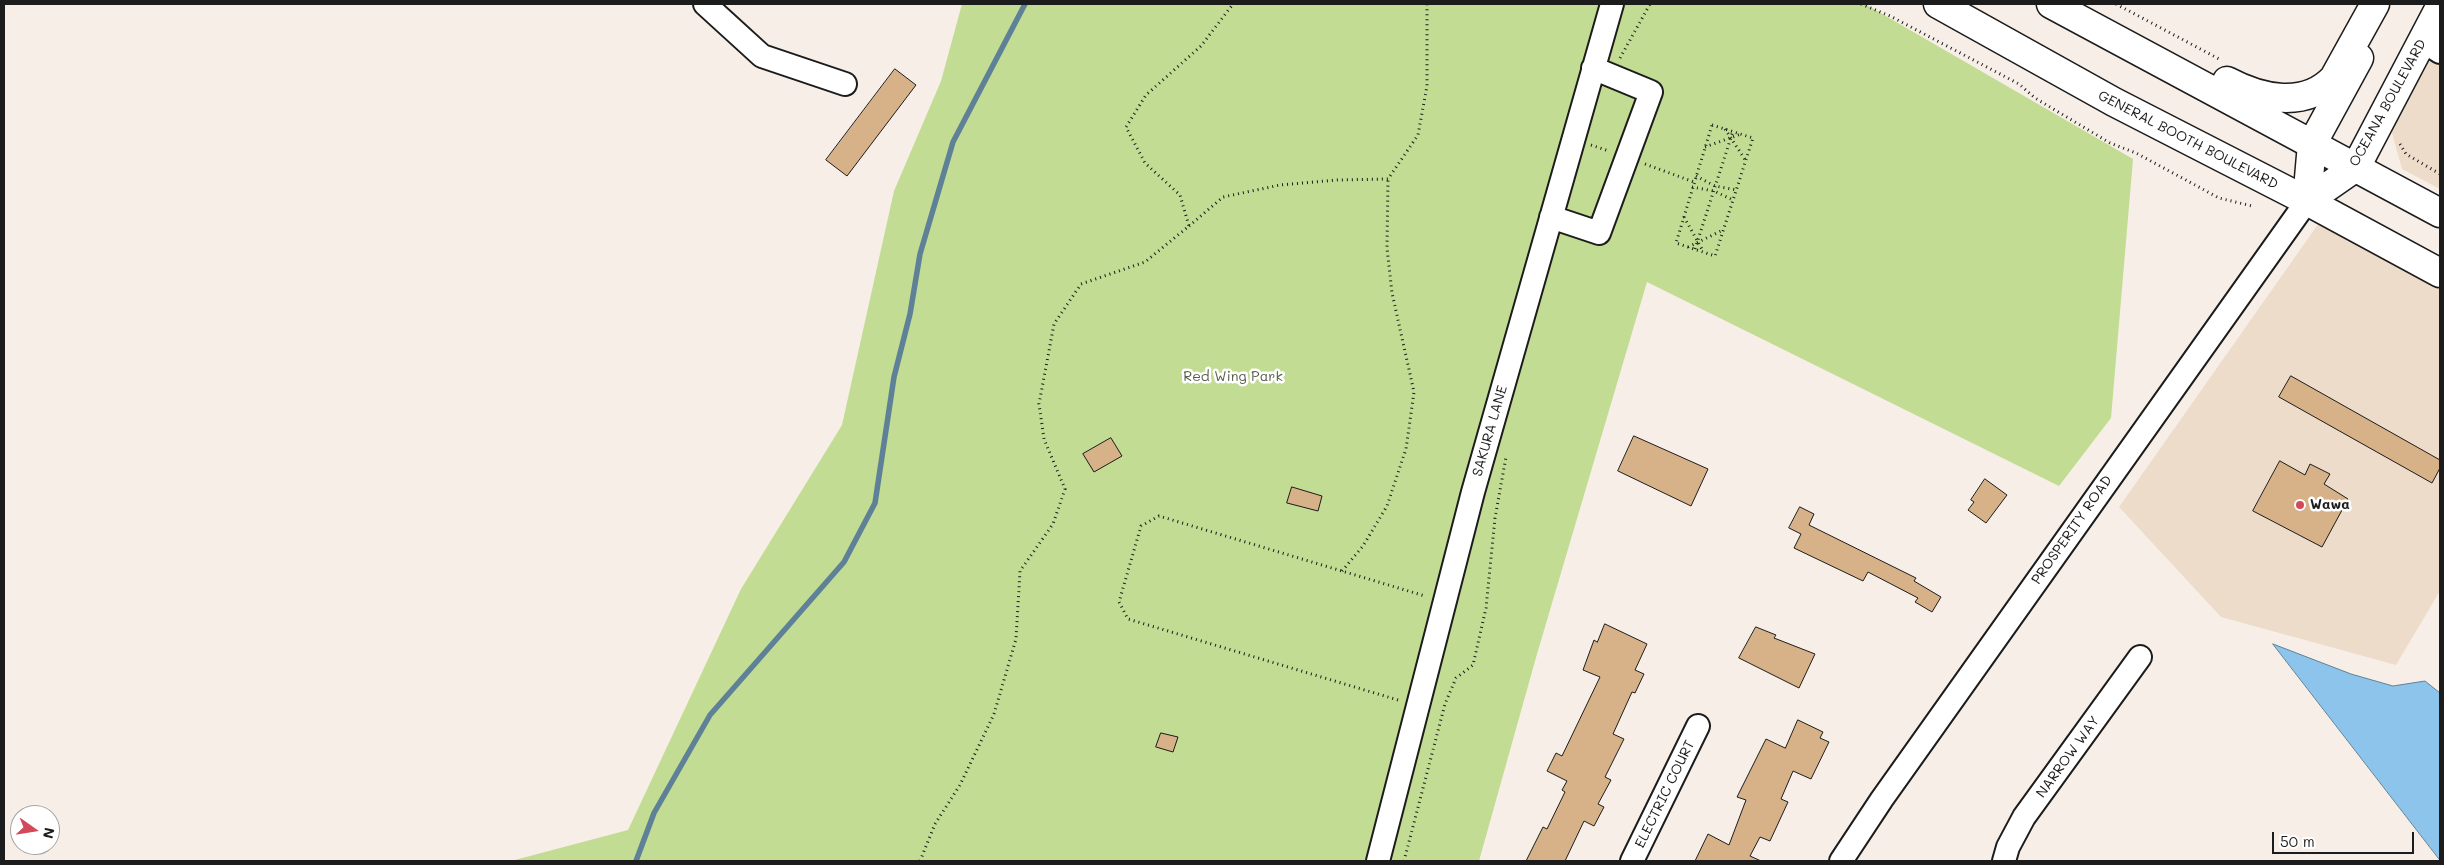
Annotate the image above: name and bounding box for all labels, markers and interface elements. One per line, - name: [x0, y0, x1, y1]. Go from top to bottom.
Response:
- street label: OCEANA BOULEVARD: [2346, 36, 2430, 170]
- street label: GENERAL BOOTH BOULEVARD: [2095, 87, 2281, 193]
- park label: Red Wing Park: [1183, 369, 1283, 385]
- street label: SAKURA LANE: [1469, 384, 1511, 478]
- street label: PROSPERITY ROAD: [2028, 472, 2116, 588]
- place label: Wawa: [2310, 497, 2350, 513]
- marker: Wawa: [2294, 499, 2306, 511]
- street label: NARROW WAY: [2033, 713, 2103, 801]
- street label: ELECTRIC COURT: [1632, 737, 1698, 851]
- north arrow: [10, 805, 60, 855]
- scale bar: [2274, 822, 2416, 854]
- text: N: [39, 826, 60, 841]
- text: 50 m: [2280, 831, 2315, 851]

